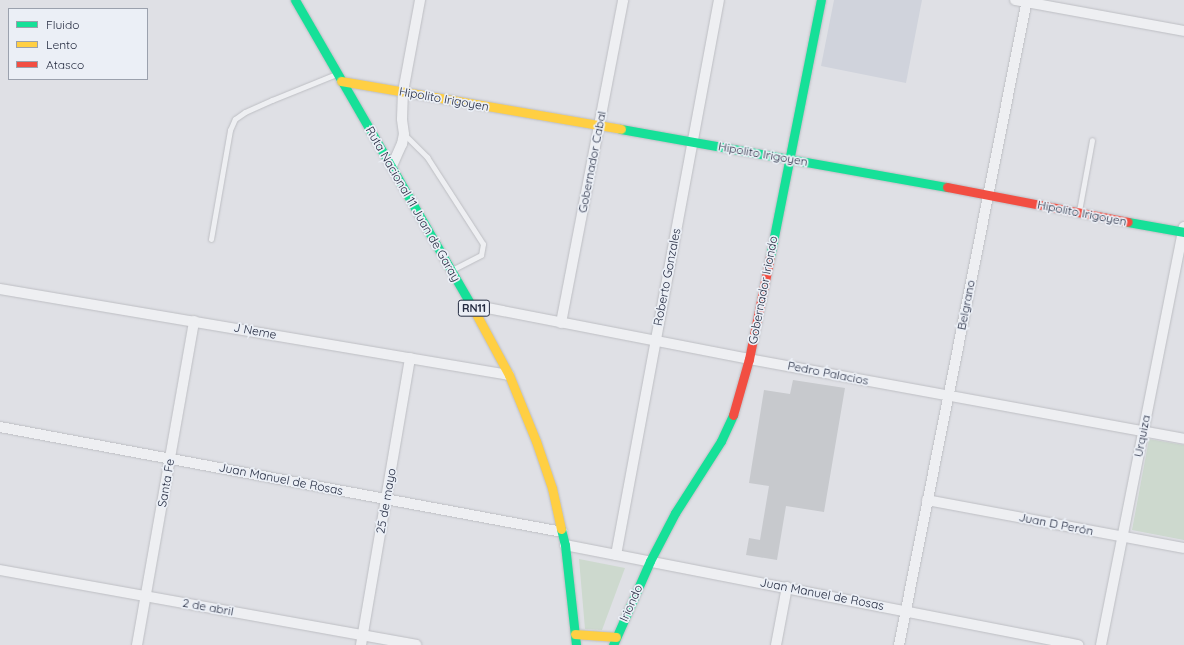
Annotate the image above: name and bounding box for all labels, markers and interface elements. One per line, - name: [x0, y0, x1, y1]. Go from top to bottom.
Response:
- legend: [8, 8, 148, 80]
- text: Fluido: [46, 17, 79, 32]
- text: Lento: [46, 37, 77, 52]
- text: Atasco: [46, 57, 84, 72]
- street label: Hipolito Irigoyen: [398, 84, 490, 114]
- street label: Gobernador Cabal: [575, 110, 609, 214]
- street label: Ruta Nacional 11 Juan de Garay: [363, 124, 463, 284]
- street label: Hipolito Irigoyen: [717, 139, 809, 169]
- street label: Hipolito Irigoyen: [1036, 197, 1128, 229]
- street label: Roberto Gonzales: [650, 227, 684, 327]
- street label: Gobernador Iriondo: [745, 235, 781, 345]
- street label: Belgrano: [954, 279, 978, 331]
- road number: RN11: [457, 299, 491, 317]
- street label: J Neme: [232, 320, 278, 342]
- street label: Pedro Palacios: [786, 358, 870, 388]
- street label: Urquiza: [1131, 414, 1153, 458]
- street label: Santa Fe: [155, 458, 177, 508]
- street label: Juan Manuel de Rosas: [218, 460, 344, 498]
- street label: 25 de mayo: [373, 467, 399, 535]
- street label: Juan D Perón: [1017, 510, 1095, 538]
- street label: Juan Manuel de Rosas: [759, 575, 885, 613]
- street label: Iriondo: [617, 582, 645, 624]
- street label: 2 de abril: [181, 595, 235, 619]

